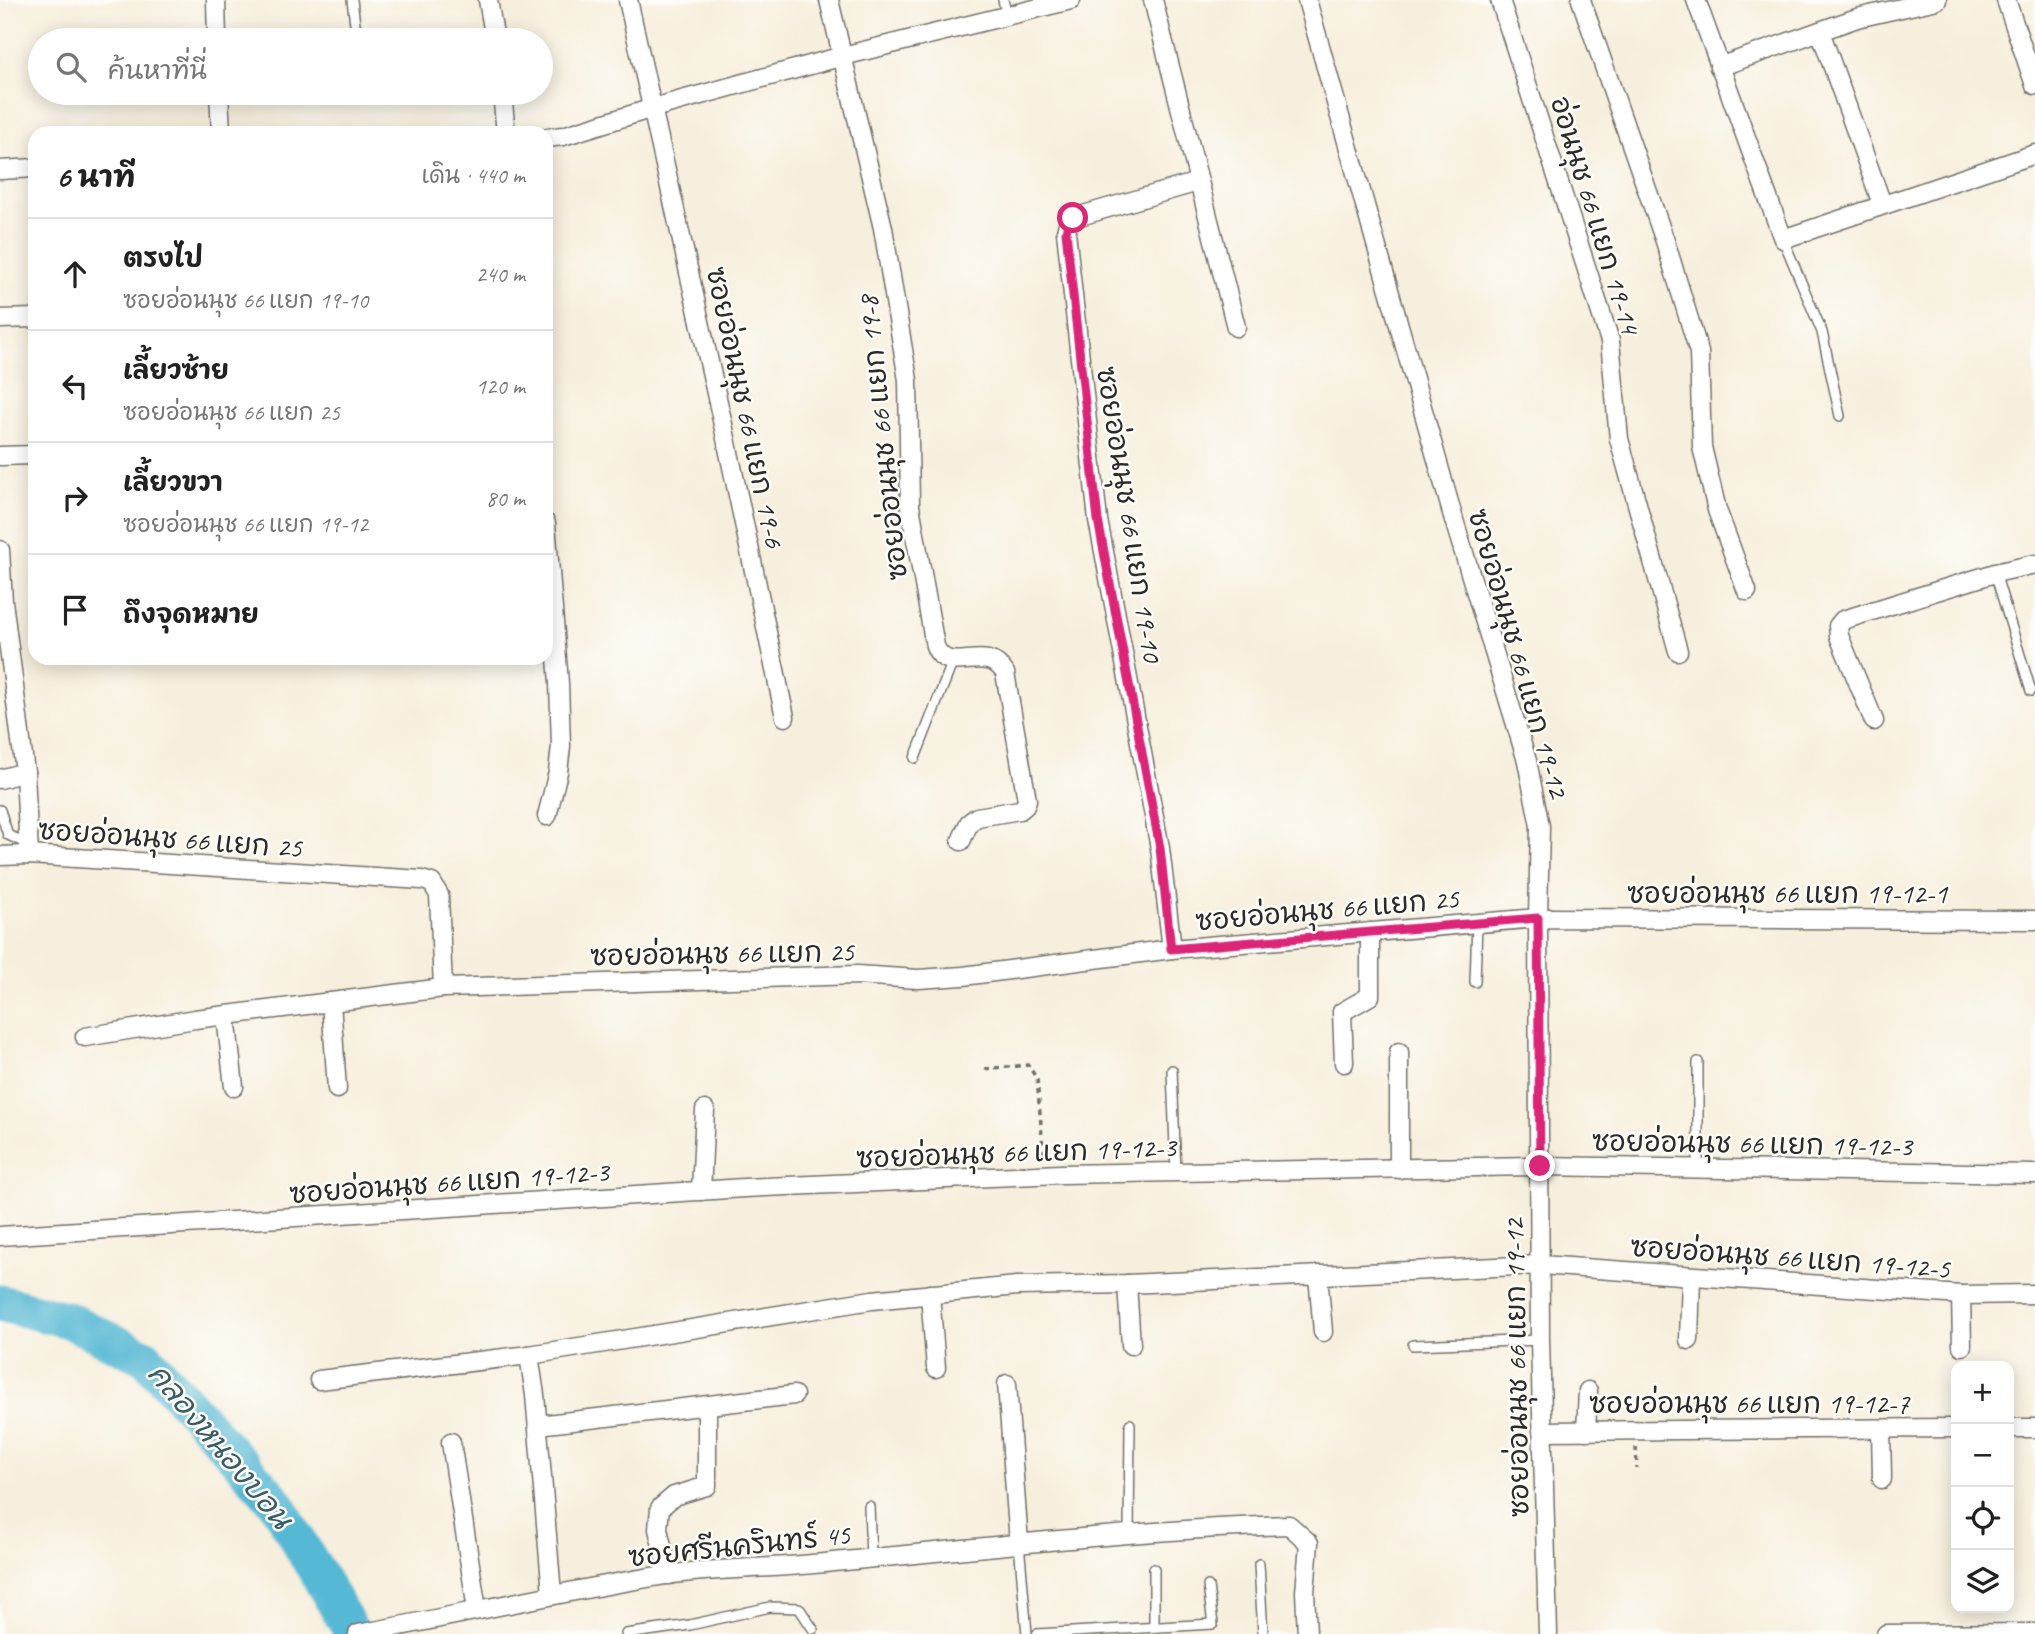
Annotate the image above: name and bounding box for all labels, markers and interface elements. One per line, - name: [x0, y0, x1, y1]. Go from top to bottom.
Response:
- search box: [28, 28, 553, 105]
- icon: search: [52, 48, 90, 86]
- text: ค้นหาที่นี่: [108, 54, 207, 87]
- street label: อ่อนนุช 66 แยก 19-14: [1540, 92, 1650, 341]
- text: 6 นาที: [56, 158, 135, 196]
- text: เดิน · 440 m: [422, 161, 525, 190]
- route start: [1057, 202, 1088, 233]
- text: ตรงไป: [123, 242, 203, 275]
- icon: ahead: [56, 255, 94, 293]
- text: 240 m: [476, 260, 525, 289]
- street label: ซอยอ่อนนุช 66 แยก 19-6: [696, 263, 794, 553]
- text: ซอยอ่อนนุช 66 แยก 19-10: [123, 286, 368, 315]
- street label: ซอยอ่อนนุช 66 แยก 19-8: [849, 291, 918, 582]
- text: เลี้ยวซ้าย: [123, 354, 229, 387]
- street label: ซอยอ่อนนุช 66 แยก 19-10: [1086, 364, 1171, 667]
- icon: left: [56, 367, 94, 405]
- text: 120 m: [476, 372, 525, 401]
- text: ซอยอ่อนนุช 66 แยก 25: [123, 398, 340, 427]
- text: เลี้ยวขวา: [123, 466, 223, 499]
- icon: right: [56, 479, 94, 517]
- text: 80 m: [486, 484, 525, 513]
- street label: ซอยอ่อนนุช 66 แยก 19-12: [1458, 505, 1578, 805]
- text: ซอยอ่อนนุช 66 แยก 19-12: [123, 510, 368, 539]
- icon: arrive: [56, 591, 94, 629]
- text: ถึงจุดหมาย: [123, 598, 259, 631]
- street label: ซอยอ่อนนุช 66 แยก 25: [37, 811, 304, 868]
- street label: ซอยอ่อนนุช 66 แยก 19-12-1: [1627, 875, 1948, 914]
- street label: ซอยอ่อนนุช 66 แยก 25: [1194, 879, 1462, 941]
- street label: ซอยอ่อนนุช 66 แยก 25: [590, 933, 856, 976]
- street label: ซอยอ่อนนุช 66 แยก 19-12-3: [1592, 1122, 1915, 1167]
- street label: ซอยอ่อนนุช 66 แยก 19-12-3: [855, 1128, 1179, 1179]
- route end: [1524, 1150, 1555, 1181]
- street label: ซอยอ่อนนุช 66 แยก 19-12-3: [288, 1153, 613, 1214]
- street label: ซอยอ่อนนุช 66 แยก 19-12: [1495, 1216, 1540, 1517]
- street label: ซอยอ่อนนุช 66 แยก 19-12-5: [1629, 1228, 1952, 1289]
- water label: คลองหนองบอน: [140, 1356, 302, 1538]
- map controls: [1951, 1361, 2014, 1613]
- button: +: [1951, 1361, 2014, 1424]
- street label: ซอยอ่อนนุช 66 แยก 19-12-7: [1589, 1385, 1910, 1424]
- button: −: [1951, 1424, 2014, 1487]
- button: locate: [1951, 1487, 2014, 1550]
- street label: ซอยศรีนครินทร์ 45: [626, 1514, 853, 1575]
- button: layers: [1951, 1550, 2014, 1613]

